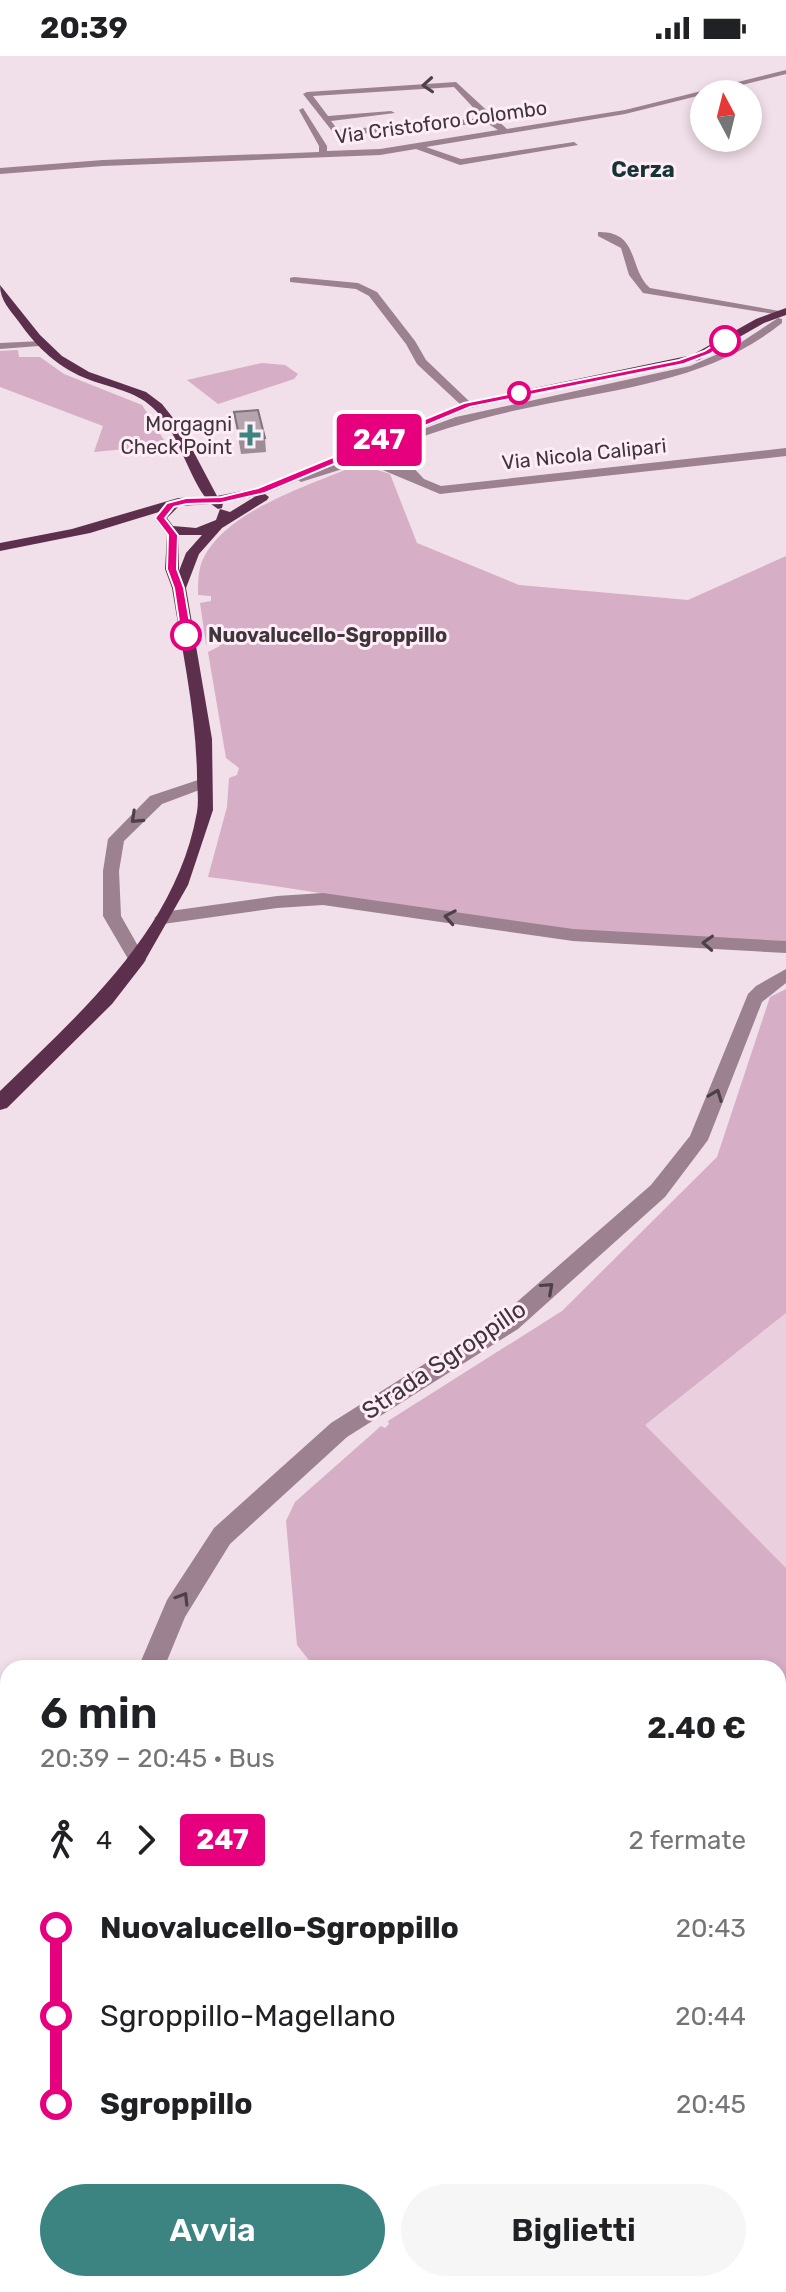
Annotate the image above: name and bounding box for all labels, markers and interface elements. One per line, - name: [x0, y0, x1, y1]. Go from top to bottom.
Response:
- text: 20:39: [40, 10, 128, 46]
- one-way arrow: [421, 76, 434, 93]
- north arrow: [690, 80, 762, 152]
- map controls: [690, 80, 762, 152]
- street label: Via Cristoforo Colombo: [333, 95, 549, 149]
- district label: Cerza: [611, 156, 675, 183]
- unlabelled marker: [710, 326, 740, 356]
- unlabelled marker: [508, 382, 530, 404]
- place label: Morgagni Check Point: [120, 412, 232, 459]
- line badge: 247: [333, 414, 425, 466]
- text: 247: [353, 423, 405, 456]
- marker: Morgagni Check Point: [239, 424, 261, 446]
- street label: Via Nicola Calipari: [501, 433, 667, 475]
- marker: Nuovalucello-Sgroppillo: [171, 620, 201, 650]
- place label: Nuovalucello-Sgroppillo: [208, 623, 447, 647]
- one-way arrow: [131, 808, 145, 823]
- one-way arrow: [443, 909, 457, 926]
- one-way arrow: [701, 935, 714, 952]
- one-way arrow: [706, 1089, 723, 1103]
- one-way arrow: [539, 1283, 554, 1298]
- street label: Strada Sgroppillo: [357, 1295, 531, 1425]
- one-way arrow: [174, 1592, 189, 1606]
- text: 6 min: [40, 1687, 158, 1739]
- text: 2.40 €: [647, 1710, 746, 1746]
- text: 20:39 – 20:45 · Bus: [40, 1743, 275, 1774]
- icon: walk: [40, 1818, 84, 1862]
- icon: forward: [124, 1818, 168, 1862]
- text: 247: [196, 1823, 249, 1856]
- text: 4: [96, 1825, 112, 1856]
- text: 2 fermate: [629, 1825, 746, 1856]
- text: Nuovalucello-Sgroppillo: [100, 1910, 459, 1946]
- text: 20:43: [676, 1913, 746, 1944]
- text: Sgroppillo-Magellano: [100, 1998, 396, 2034]
- text: 20:44: [675, 2001, 746, 2032]
- text: Sgroppillo: [100, 2086, 253, 2122]
- text: 20:45: [676, 2089, 746, 2120]
- button: Avvia: [40, 2184, 385, 2276]
- button: Biglietti: [401, 2184, 746, 2276]

